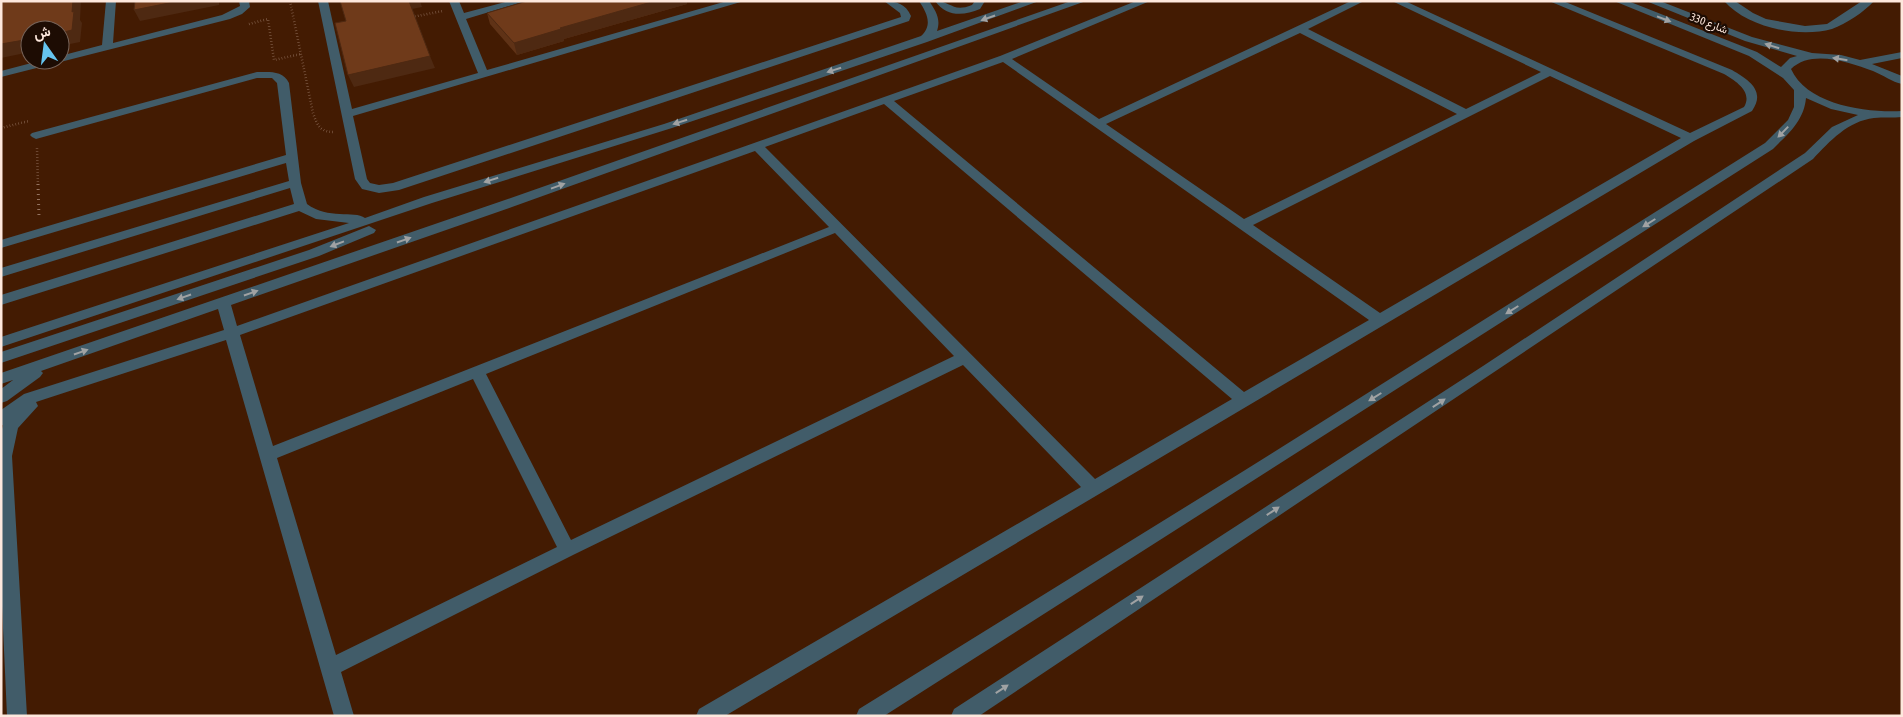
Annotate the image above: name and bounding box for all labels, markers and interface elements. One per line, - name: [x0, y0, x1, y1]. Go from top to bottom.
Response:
- street label: شارع 330: [1688, 10, 1730, 38]
- one-way arrow: [980, 14, 995, 22]
- one-way arrow: [1657, 15, 1672, 23]
- north arrow: [20, 20, 70, 70]
- text: ش: [32, 23, 52, 43]
- one-way arrow: [1765, 41, 1780, 49]
- one-way arrow: [1831, 54, 1847, 62]
- one-way arrow: [827, 67, 842, 74]
- one-way arrow: [672, 118, 687, 126]
- one-way arrow: [1777, 125, 1789, 137]
- one-way arrow: [484, 177, 499, 184]
- one-way arrow: [550, 182, 565, 189]
- one-way arrow: [1643, 218, 1656, 228]
- one-way arrow: [397, 236, 412, 244]
- one-way arrow: [329, 240, 344, 248]
- one-way arrow: [244, 289, 259, 297]
- one-way arrow: [176, 293, 191, 301]
- one-way arrow: [1506, 305, 1519, 315]
- one-way arrow: [73, 348, 88, 355]
- one-way arrow: [1368, 392, 1381, 402]
- one-way arrow: [1432, 398, 1445, 407]
- one-way arrow: [1267, 506, 1280, 516]
- one-way arrow: [1131, 595, 1144, 605]
- one-way arrow: [995, 684, 1008, 694]

